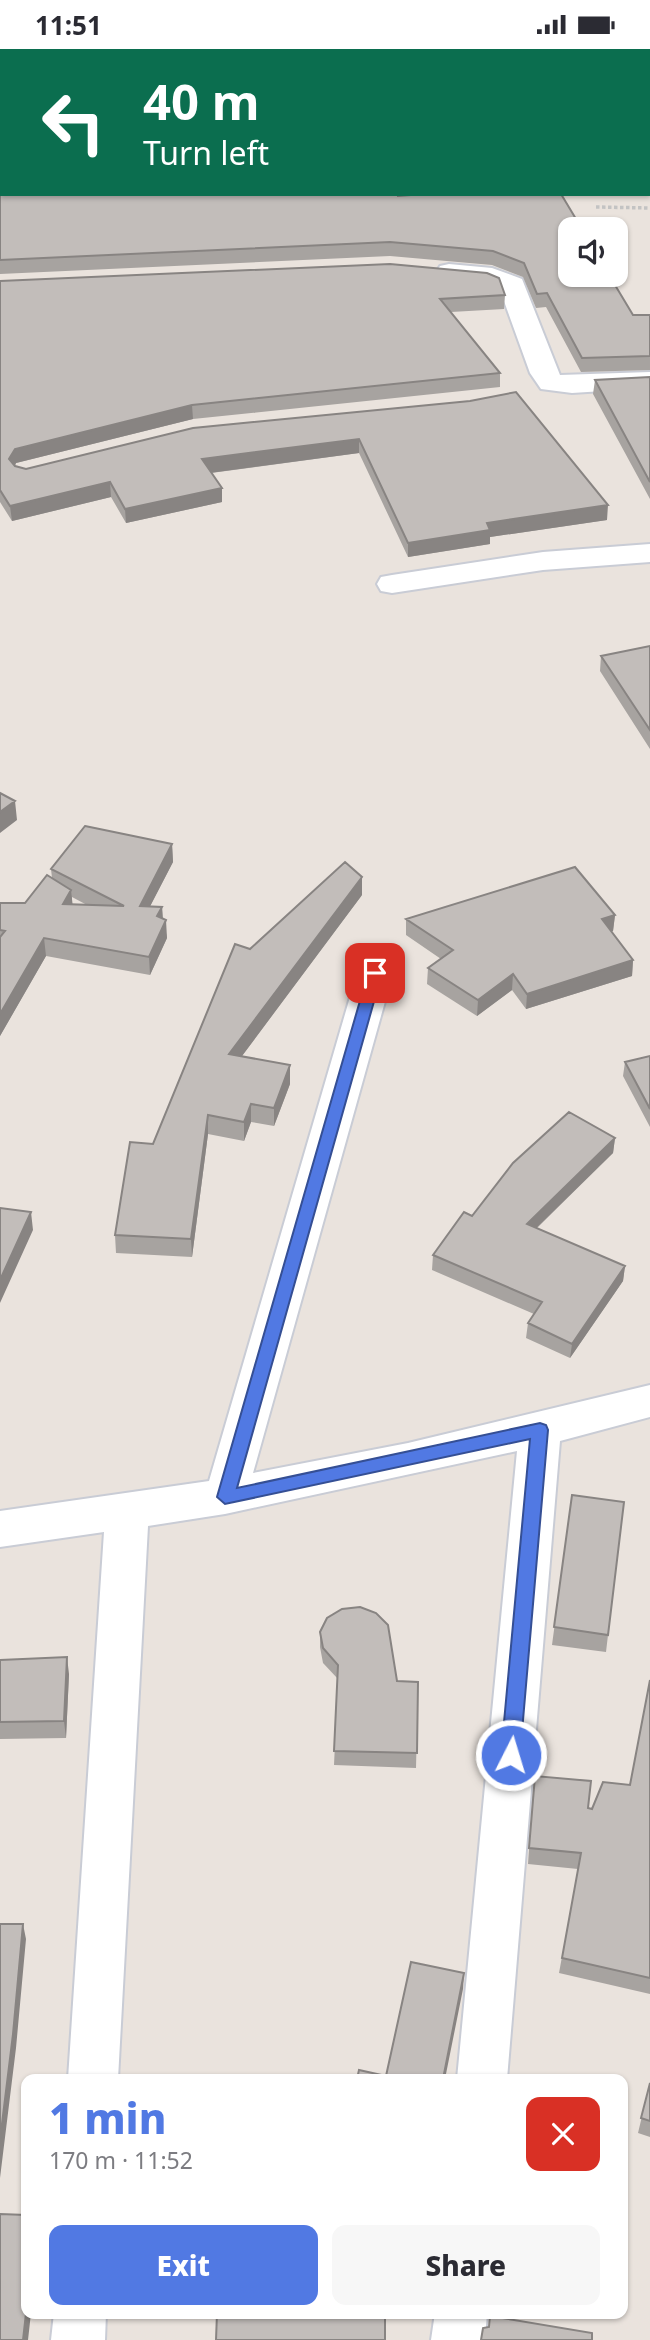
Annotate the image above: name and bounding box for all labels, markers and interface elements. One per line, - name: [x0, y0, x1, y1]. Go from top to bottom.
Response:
- text: 11:51: [35, 7, 102, 43]
- text: 40 m: [143, 68, 260, 134]
- icon: left: [28, 77, 119, 168]
- text: Turn left: [143, 131, 269, 174]
- map controls: [558, 217, 628, 287]
- button: sound: [558, 217, 628, 287]
- pin: [345, 943, 405, 1003]
- icon: arrive: [356, 954, 394, 992]
- position arrow: [474, 1718, 548, 1792]
- text: 1 min: [49, 2089, 166, 2146]
- button: close: [526, 2097, 600, 2171]
- text: 170 m · 11:52: [49, 2144, 193, 2176]
- button: Exit: [49, 2225, 318, 2305]
- button: Share: [332, 2225, 600, 2305]

